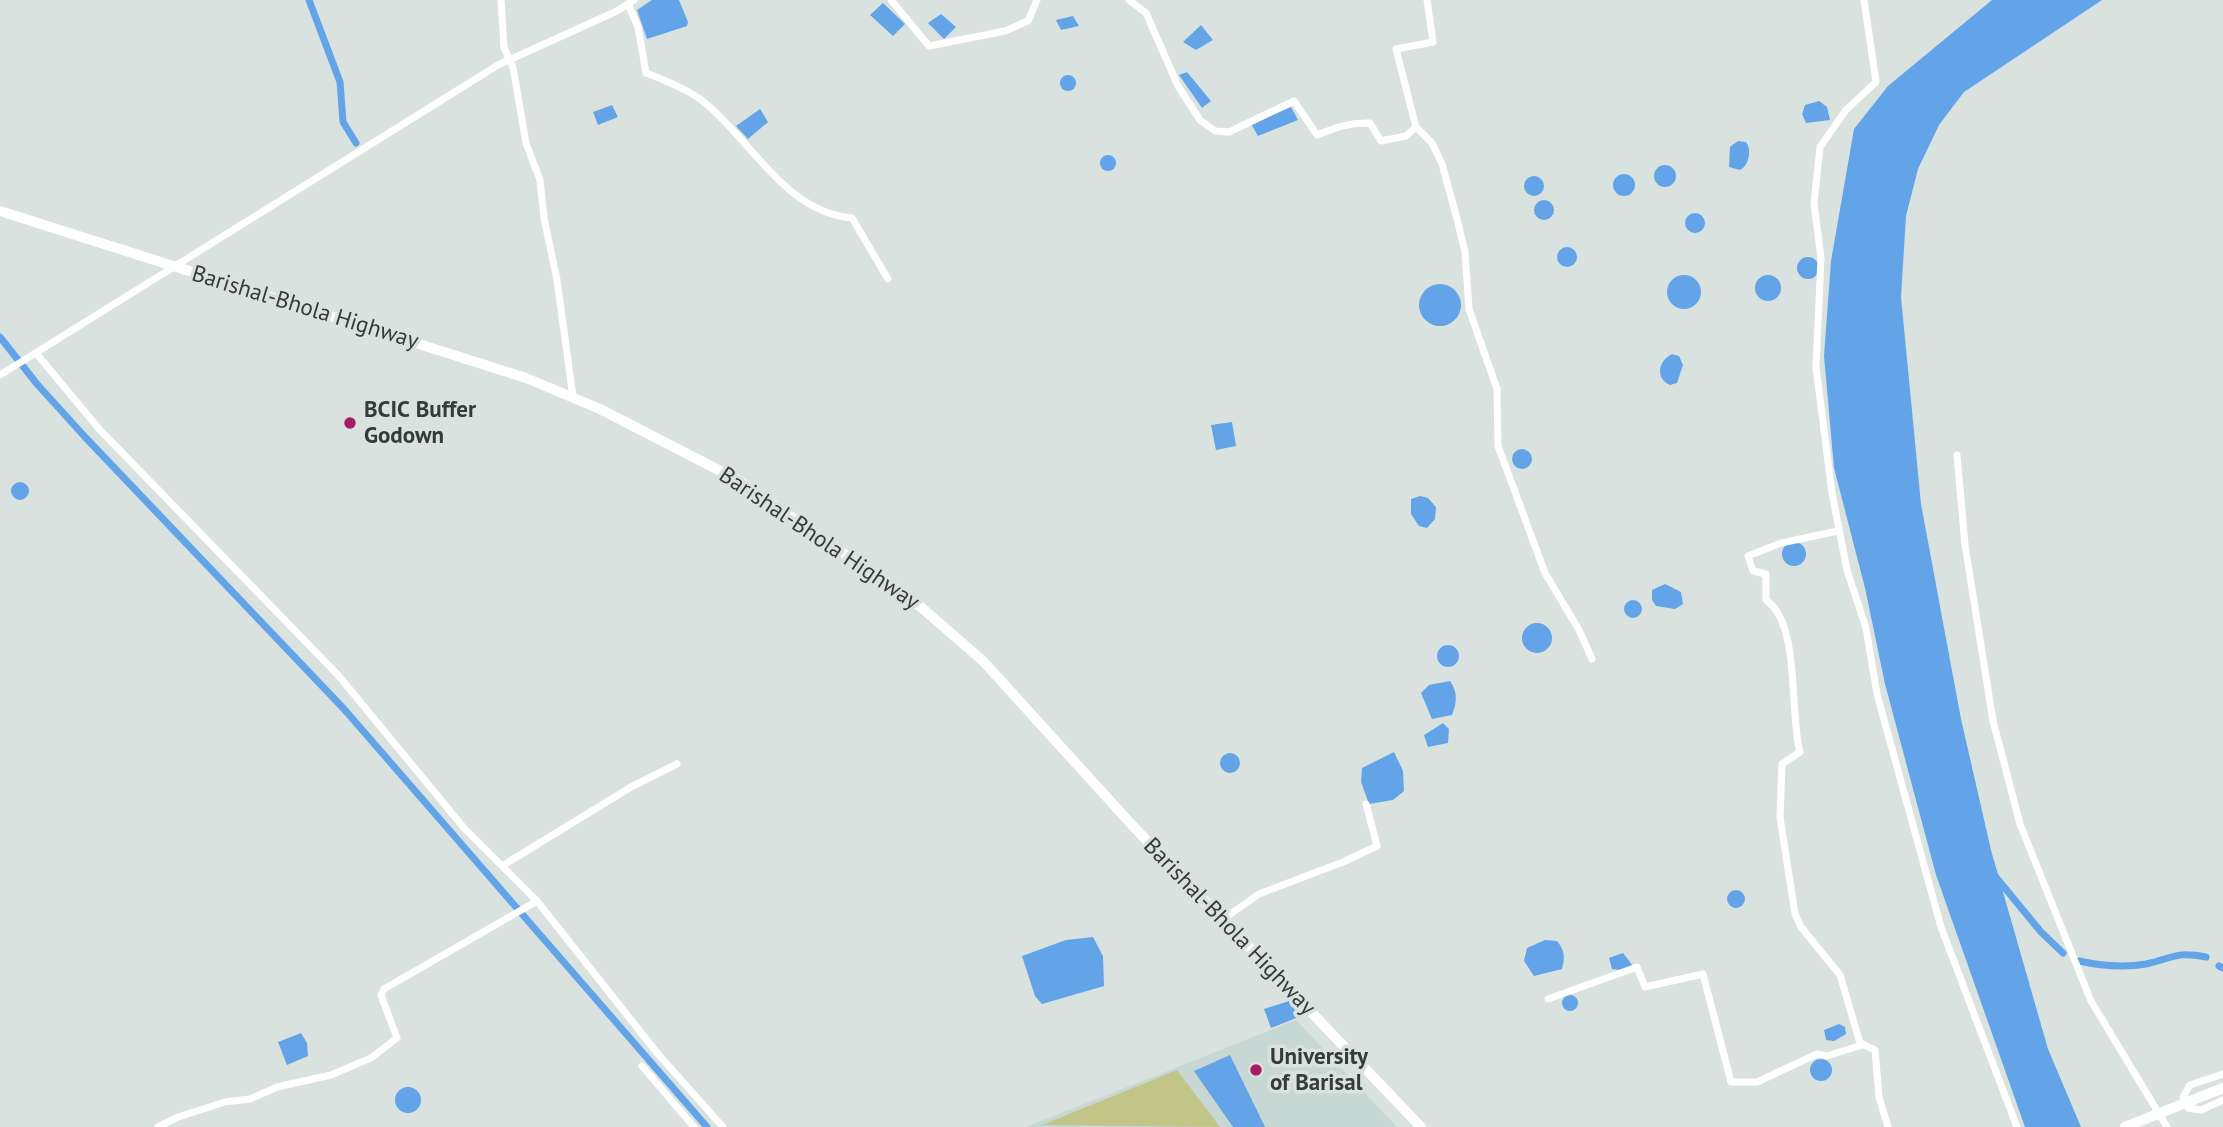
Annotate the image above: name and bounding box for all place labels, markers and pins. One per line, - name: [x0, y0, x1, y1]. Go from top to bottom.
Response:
- place label: BCIC Buffer Godown: [364, 396, 476, 450]
- marker: BCIC Buffer Godown: [342, 415, 358, 431]
- place label: University of Barisal: [1270, 1043, 1368, 1097]
- marker: University of Barisal: [1248, 1062, 1264, 1078]

